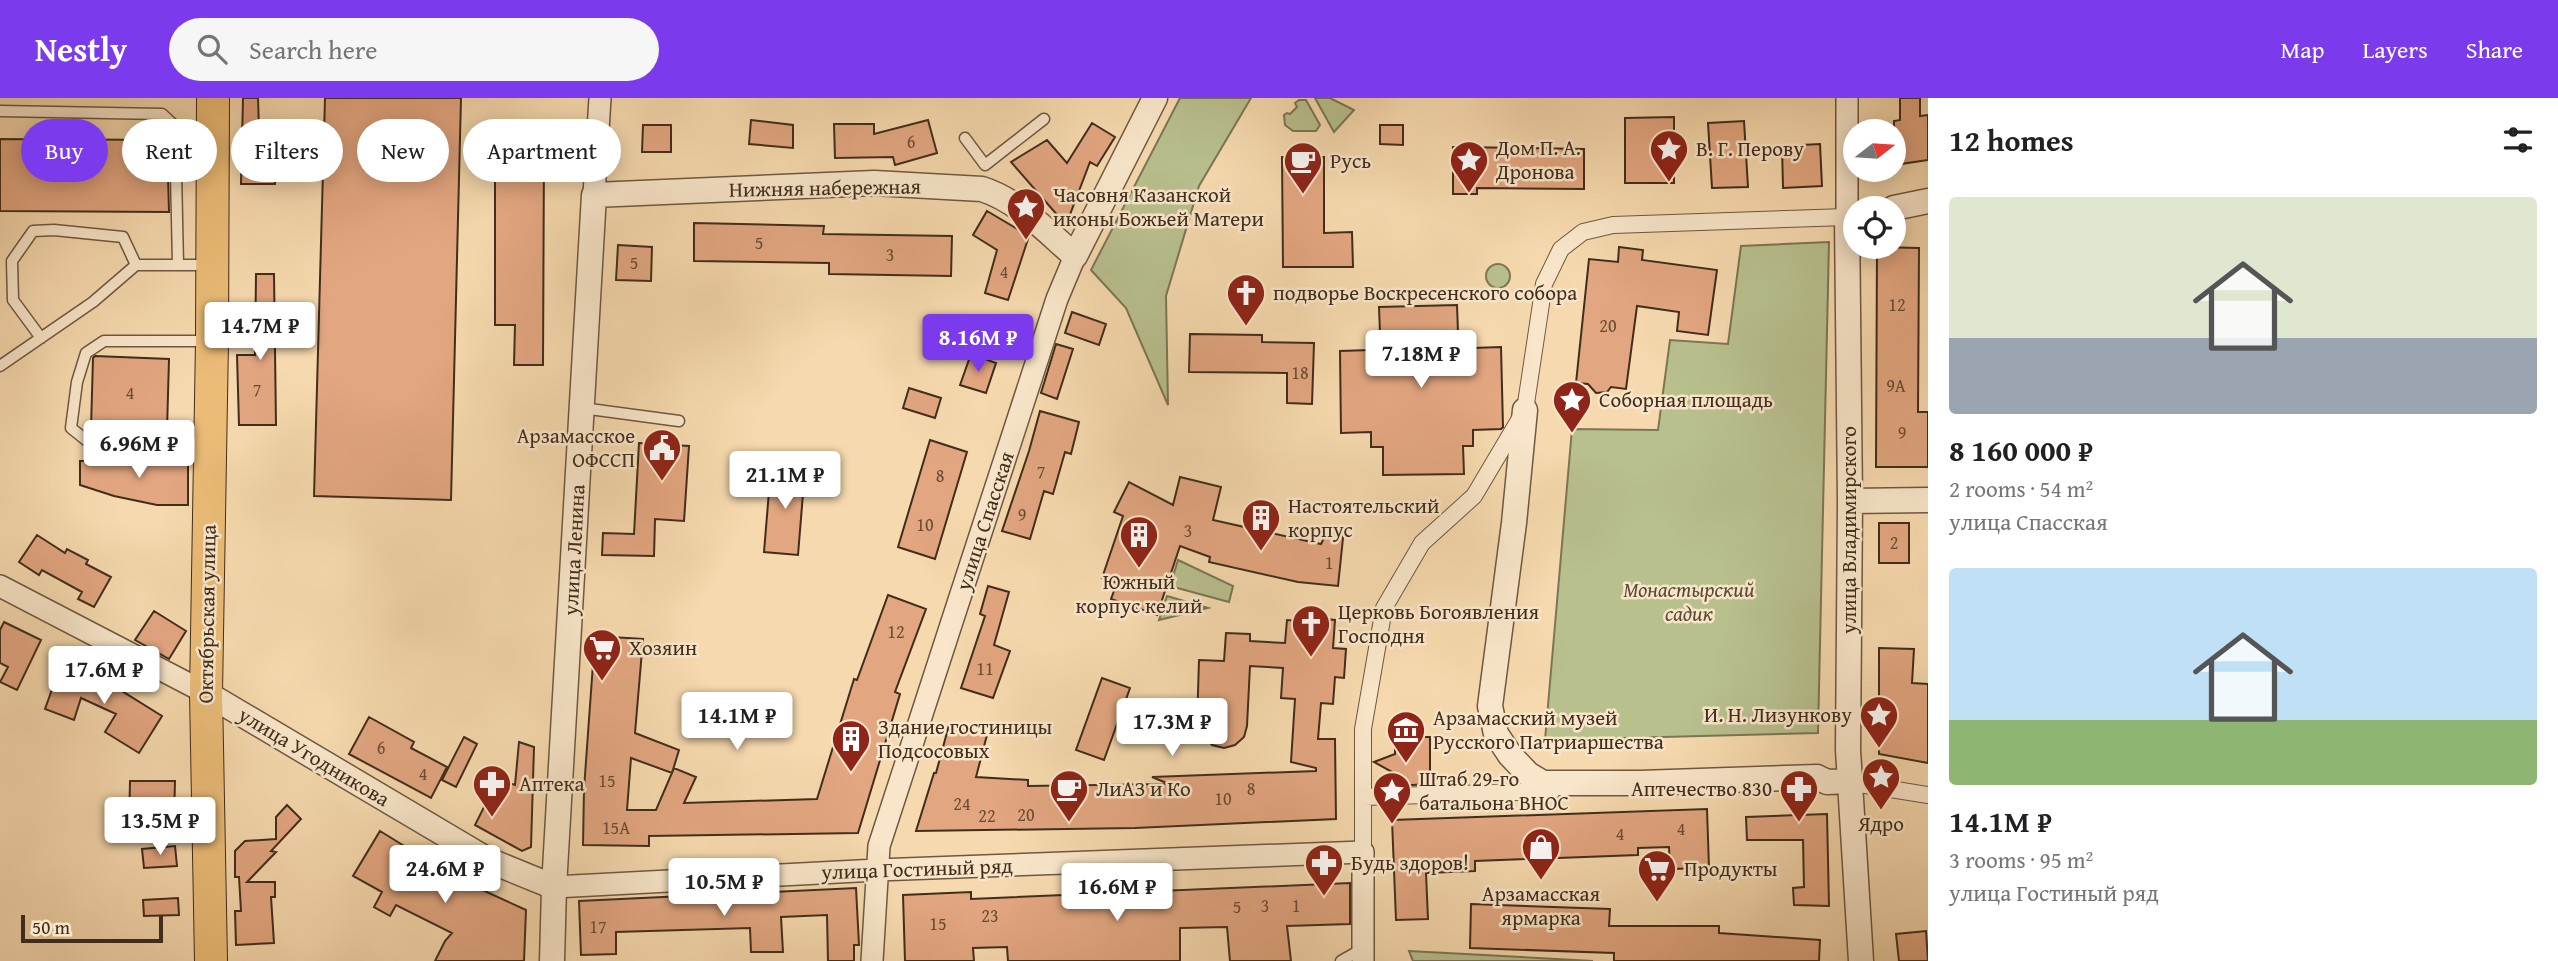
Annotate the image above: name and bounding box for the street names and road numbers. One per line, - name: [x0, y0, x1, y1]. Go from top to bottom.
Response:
- street label: Нижняя набережная: [729, 170, 922, 205]
- street label: улица Владимирского: [1833, 426, 1864, 635]
- street label: улица Спасская: [947, 447, 1022, 595]
- street label: улица Ленина: [555, 484, 592, 617]
- street label: Октябрьская улица: [189, 524, 224, 704]
- street label: улица Угодникова: [232, 699, 396, 814]
- street label: улица Гостиный ряд: [820, 850, 1014, 887]

